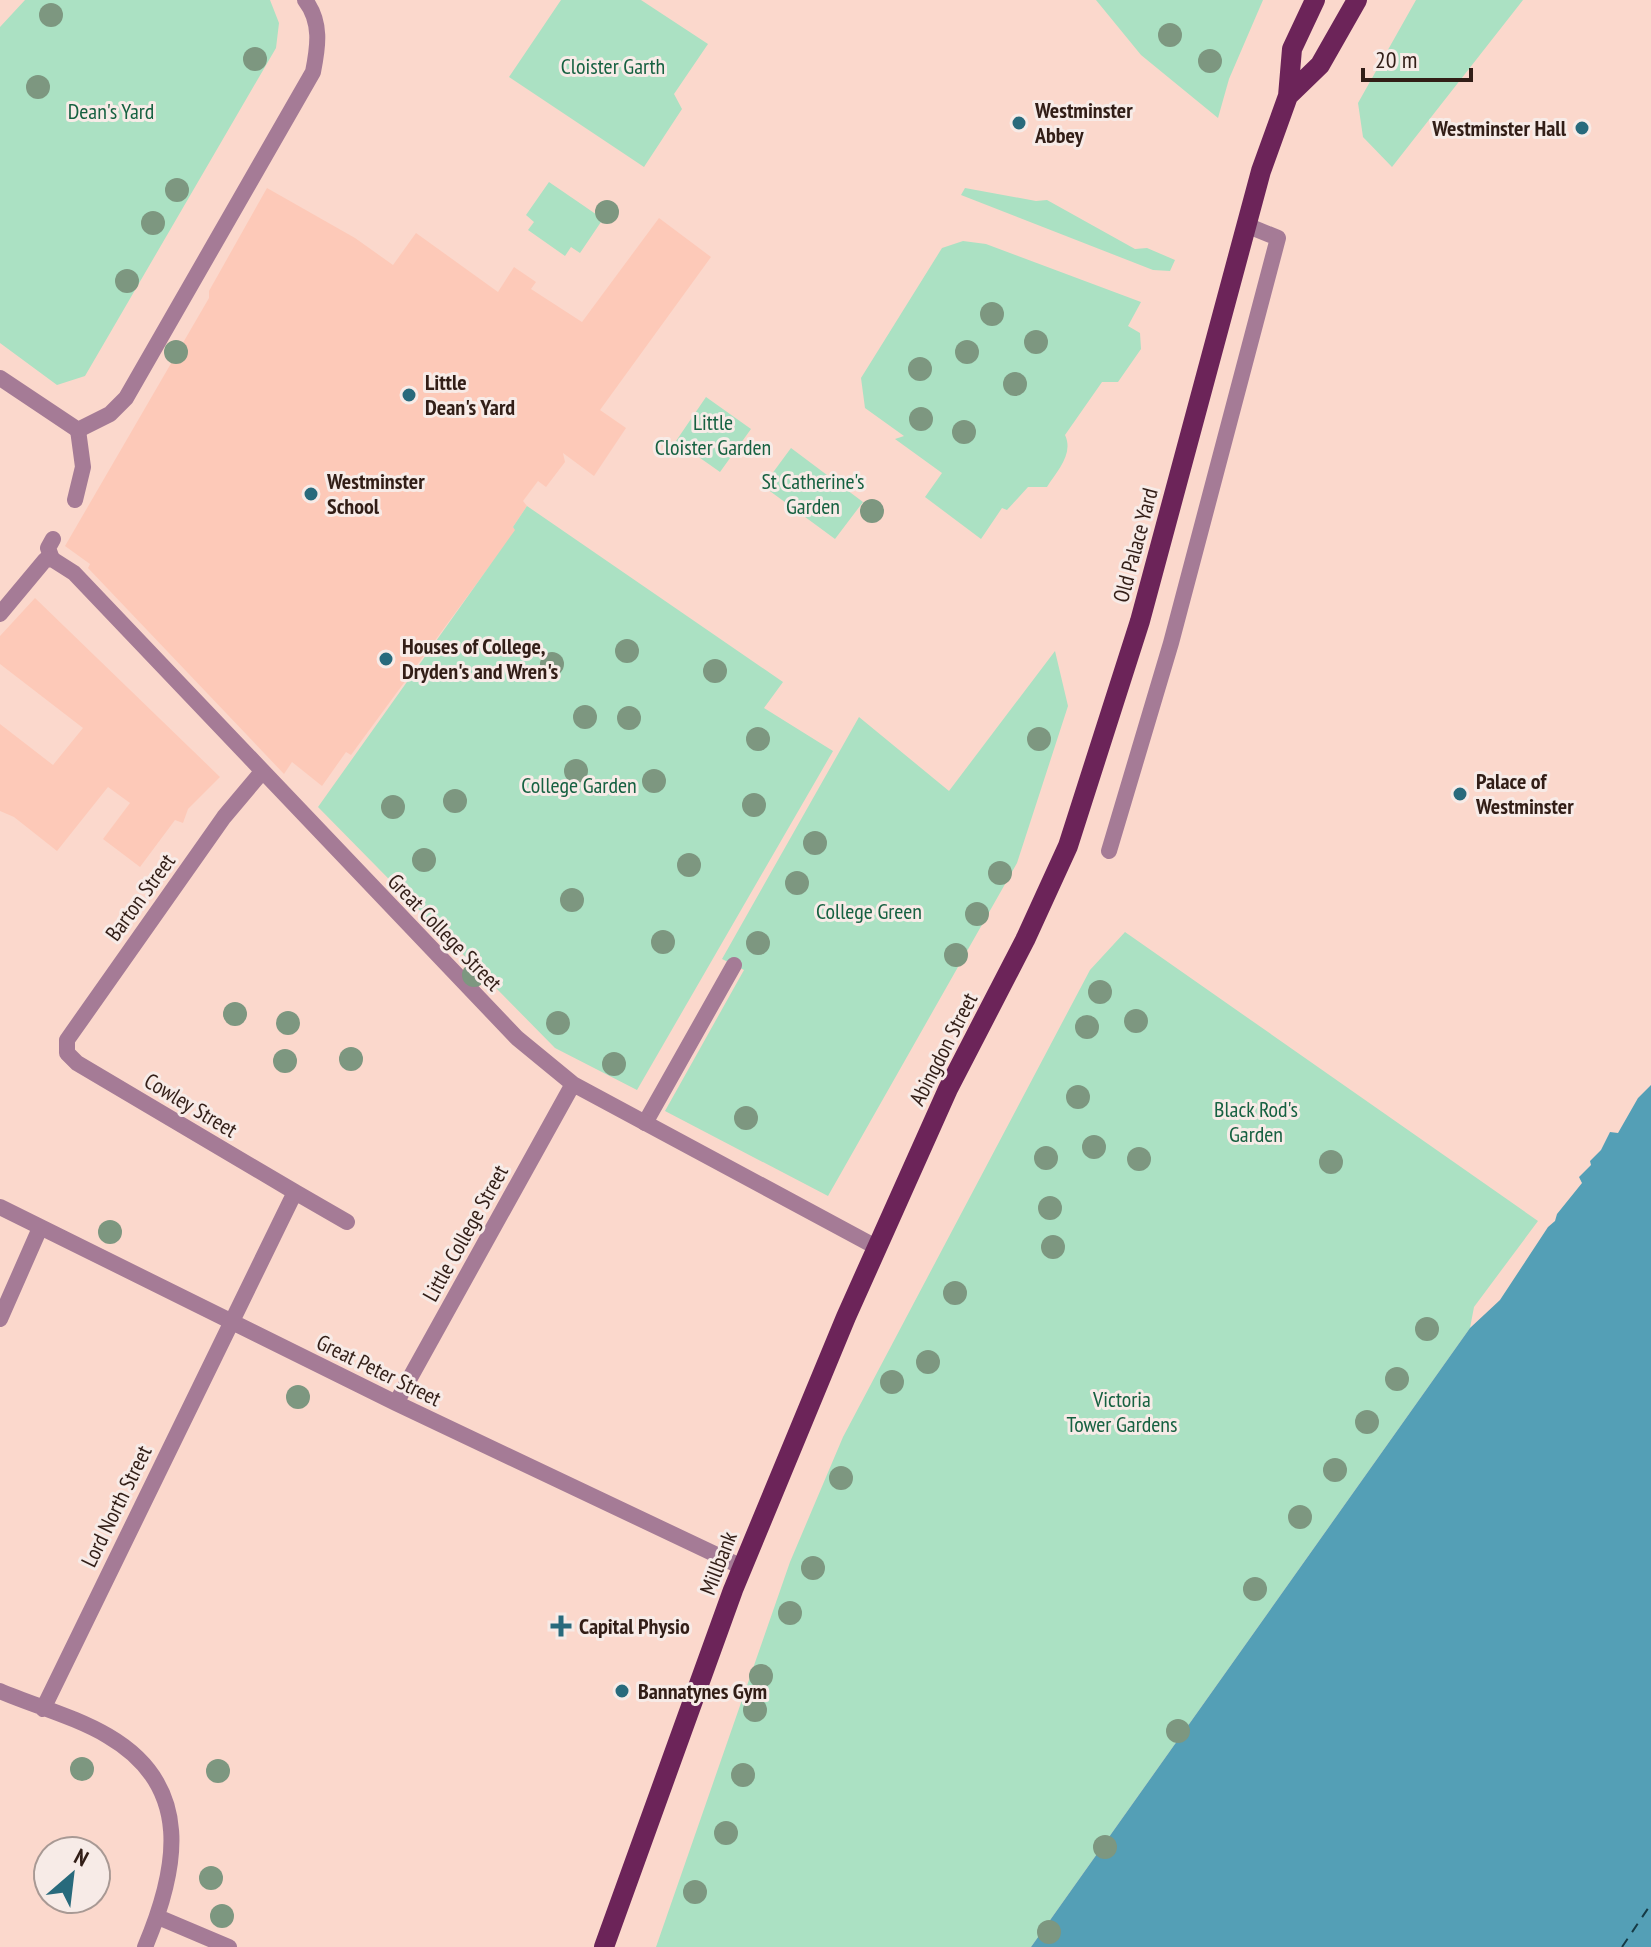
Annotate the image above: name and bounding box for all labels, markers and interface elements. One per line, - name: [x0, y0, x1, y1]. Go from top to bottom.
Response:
- scale bar: [1363, 32, 1471, 82]
- text: 20 m: [1375, 44, 1417, 75]
- park label: Cloister Garth: [561, 52, 665, 80]
- place label: Westminster Abbey: [1034, 96, 1133, 149]
- park label: Dean's Yard: [68, 97, 154, 125]
- marker: Westminster Abbey: [1010, 114, 1028, 132]
- place label: Westminster Hall: [1431, 114, 1567, 142]
- marker: Westminster Hall: [1573, 119, 1591, 137]
- place label: Little Dean's Yard: [425, 368, 515, 421]
- marker: Little Dean's Yard: [400, 386, 418, 404]
- park label: Little Cloister Garden: [655, 408, 771, 461]
- place label: Westminster School: [326, 467, 425, 520]
- park label: St Catherine's Garden: [761, 467, 865, 520]
- marker: Westminster School: [302, 485, 320, 503]
- street label: Old Palace Yard: [1106, 485, 1164, 605]
- place label: Houses of College, Dryden's and Wren's: [402, 632, 559, 685]
- marker: Houses of College, Dryden's and Wren's: [377, 650, 395, 668]
- place label: Palace of Westminster: [1475, 767, 1574, 820]
- park label: College Garden: [521, 771, 637, 799]
- marker: Palace of Westminster: [1451, 785, 1469, 803]
- street label: Barton Street: [99, 848, 181, 946]
- street label: Great College Street: [382, 867, 508, 997]
- park label: College Green: [816, 897, 922, 925]
- street label: Abingdon Street: [903, 988, 983, 1110]
- street label: Cowley Street: [139, 1066, 243, 1144]
- park label: Black Rod's Garden: [1214, 1095, 1298, 1148]
- street label: Little College Street: [416, 1160, 514, 1306]
- street label: Great Peter Street: [312, 1328, 446, 1412]
- park label: Victoria Tower Gardens: [1067, 1385, 1177, 1438]
- street label: Lord North Street: [75, 1441, 157, 1571]
- street label: Millbank: [693, 1527, 743, 1599]
- place label: Capital Physio: [579, 1612, 690, 1640]
- marker: Capital Physio: [550, 1615, 572, 1637]
- place label: Bannatynes Gym: [638, 1677, 767, 1705]
- marker: Bannatynes Gym: [613, 1682, 631, 1700]
- north arrow: [32, 1835, 112, 1915]
- text: N: [70, 1842, 93, 1872]

